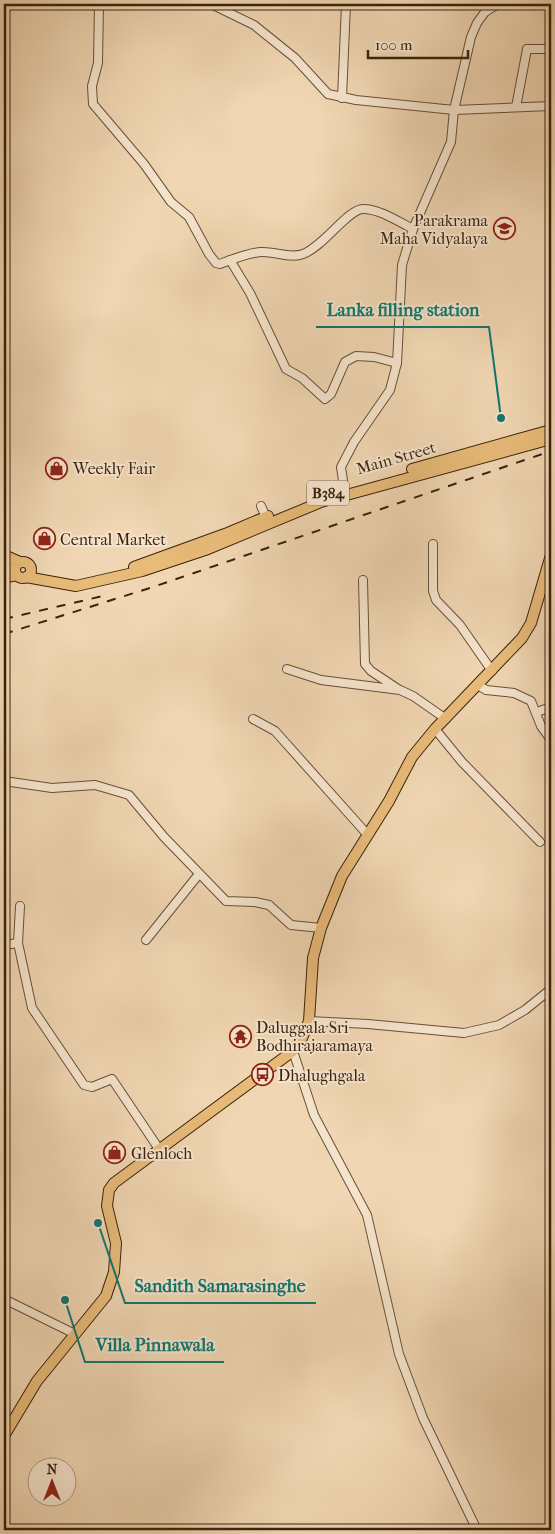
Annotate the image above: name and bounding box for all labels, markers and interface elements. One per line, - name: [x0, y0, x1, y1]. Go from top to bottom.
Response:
- scale bar: [368, 28, 468, 60]
- text: 100 m: [375, 36, 413, 54]
- place label: Parakrama Maha Vidyalaya: [380, 211, 489, 248]
- school or university icon: Parakrama Maha Vidyalaya: [492, 217, 516, 241]
- callout: Lanka filling station: [316, 294, 489, 327]
- text: Lanka filling station: [327, 300, 480, 321]
- street label: Main Street: [354, 438, 438, 478]
- shop icon: Weekly Fair: [45, 456, 69, 480]
- place label: Weekly Fair: [72, 459, 155, 478]
- road number: B384: [307, 480, 349, 506]
- shop icon: Central Market: [32, 527, 56, 551]
- place label: Central Market: [60, 530, 166, 549]
- place label: Daluggala Sri Bodhirajaramaya: [256, 1018, 374, 1055]
- temple icon: Daluggala Sri Bodhirajaramaya: [228, 1024, 252, 1048]
- bus stop icon: Dhalughgala: [250, 1063, 274, 1087]
- place label: Dhalughgala: [278, 1066, 366, 1085]
- shop icon: Glenloch: [103, 1141, 127, 1165]
- place label: Glenloch: [131, 1144, 192, 1163]
- callout: Sandith Samarasinghe: [125, 1270, 316, 1303]
- text: Sandith Samarasinghe: [134, 1276, 306, 1297]
- callout: Villa Pinnawala: [85, 1329, 224, 1362]
- text: Villa Pinnawala: [94, 1335, 215, 1356]
- north arrow: [28, 1456, 78, 1506]
- text: N: [47, 1461, 58, 1478]

